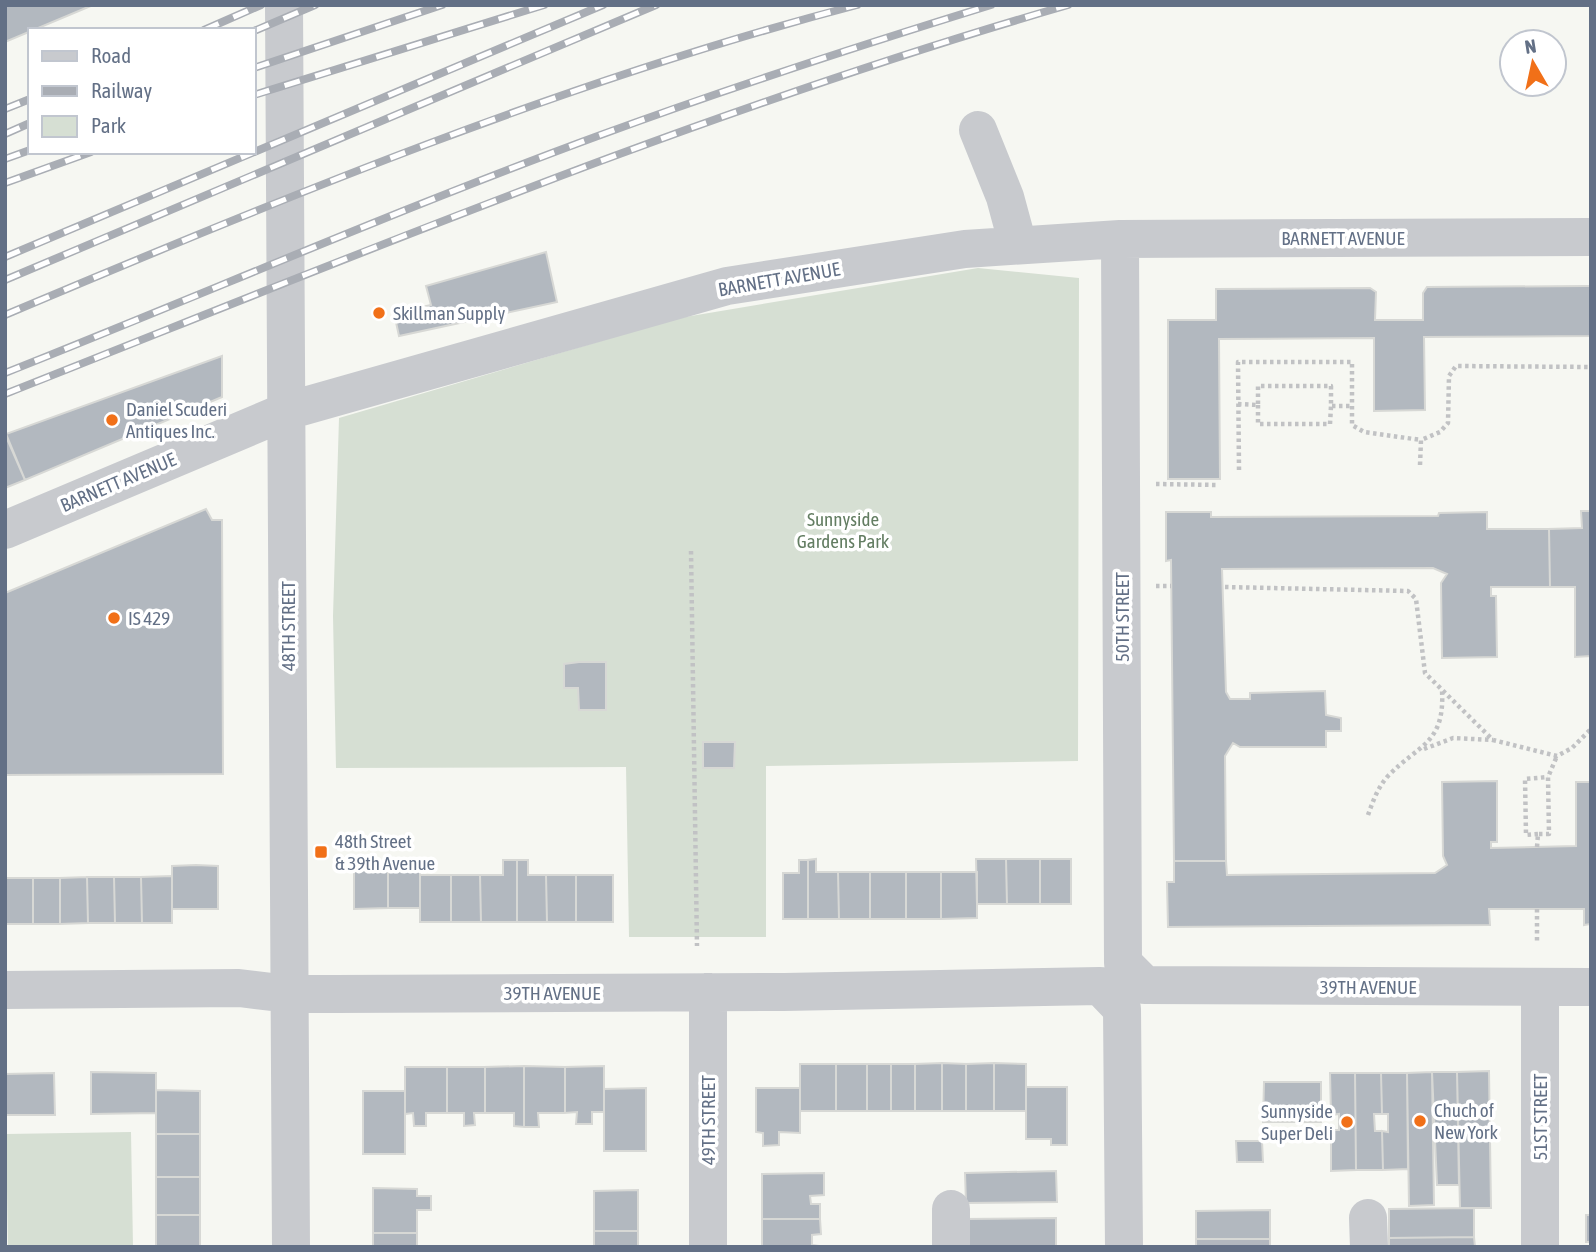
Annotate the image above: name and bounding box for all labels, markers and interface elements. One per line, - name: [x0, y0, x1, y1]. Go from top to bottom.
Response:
- legend: [28, 28, 256, 154]
- north arrow: [1498, 28, 1568, 98]
- text: N: [1523, 34, 1538, 58]
- text: Road: [91, 43, 131, 67]
- text: Railway: [91, 78, 153, 102]
- text: Park: [91, 113, 126, 137]
- street label: BARNETT AVENUE: [1281, 227, 1405, 249]
- street label: BARNETT AVENUE: [716, 257, 842, 301]
- place label: Skillman Supply: [393, 302, 506, 324]
- marker: Skillman Supply: [371, 305, 387, 321]
- place label: Daniel Scuderi Antiques Inc.: [126, 398, 227, 442]
- marker: Daniel Scuderi Antiques Inc.: [104, 412, 120, 428]
- street label: BARNETT AVENUE: [57, 448, 179, 516]
- park label: Sunnyside Gardens Park: [797, 508, 890, 552]
- street label: 50TH STREET: [1111, 571, 1133, 662]
- street label: 48TH STREET: [277, 580, 299, 671]
- place label: IS 429: [128, 607, 170, 629]
- marker: IS 429: [106, 610, 122, 626]
- place label: 48th Street & 39th Avenue: [335, 830, 435, 874]
- marker: 48th Street & 39th Avenue: [313, 844, 329, 860]
- street label: 39TH AVENUE: [1320, 976, 1416, 998]
- street label: 39TH AVENUE: [504, 982, 600, 1004]
- street label: 51ST STREET: [1529, 1073, 1551, 1161]
- street label: 49TH STREET: [697, 1074, 719, 1165]
- place label: Chuch of New York: [1434, 1099, 1498, 1143]
- place label: Sunnyside Super Deli: [1261, 1100, 1333, 1144]
- marker: Chuch of New York: [1412, 1113, 1428, 1129]
- marker: Sunnyside Super Deli: [1339, 1114, 1355, 1130]

